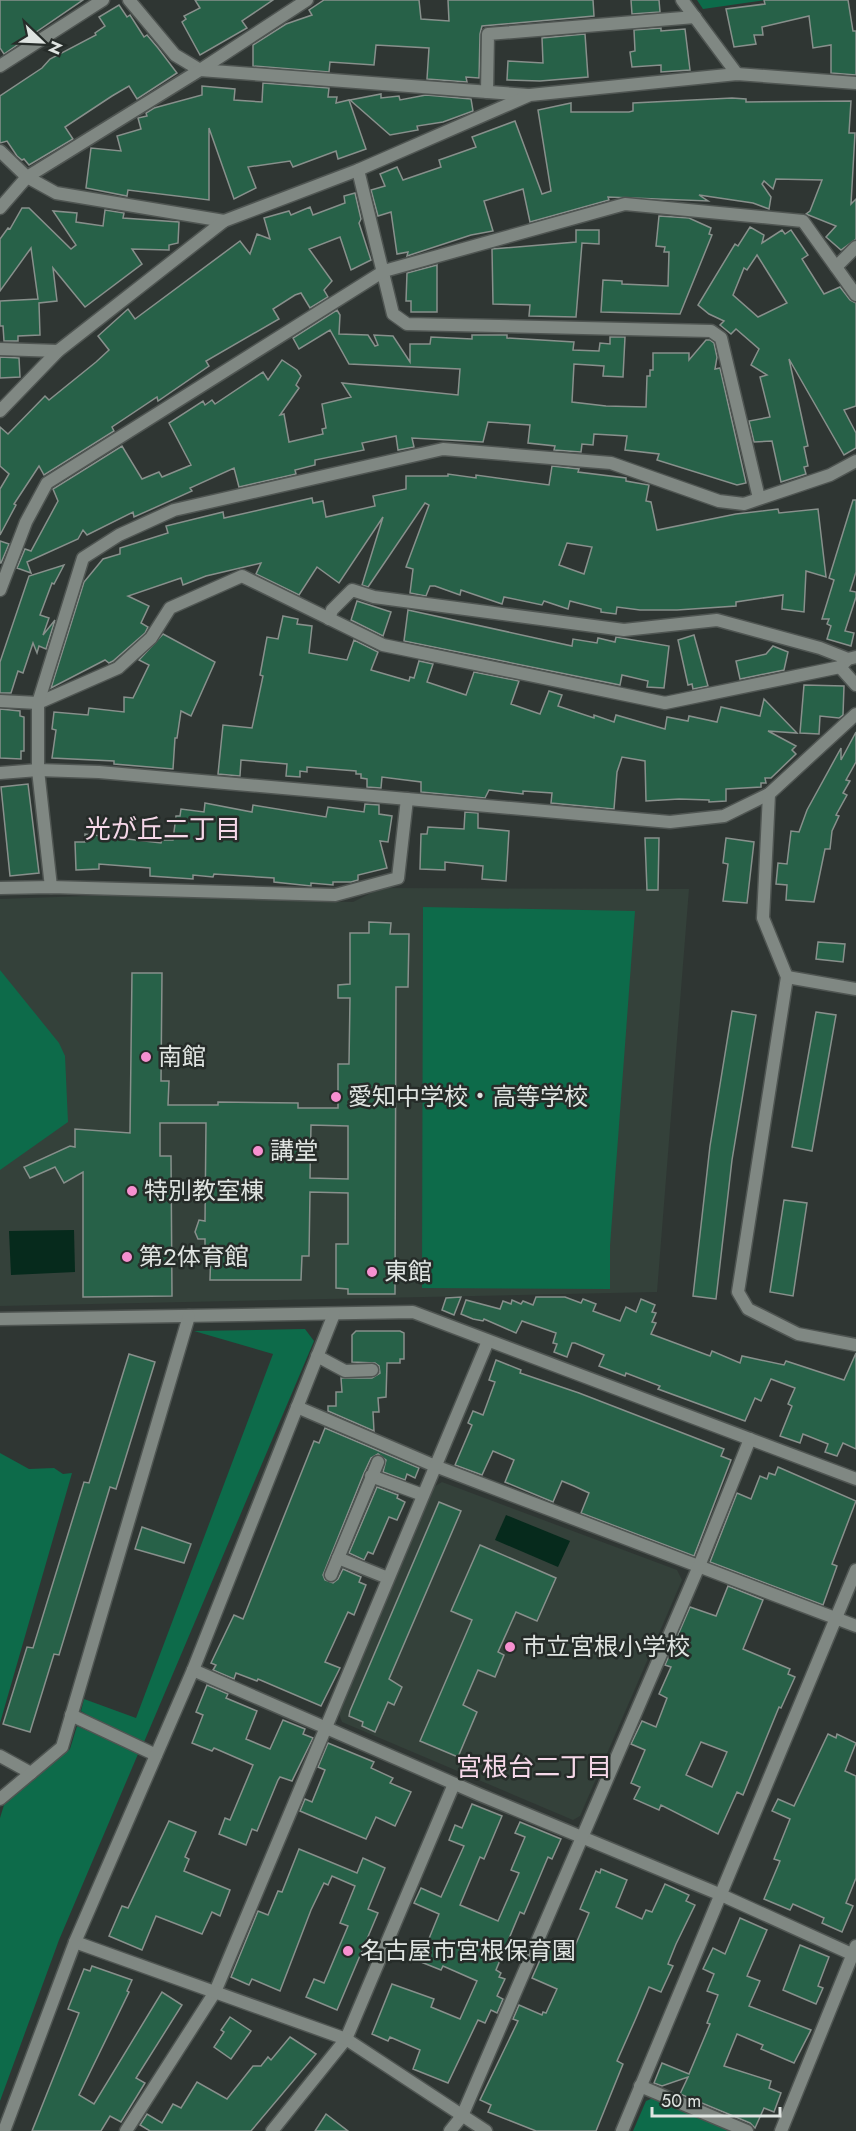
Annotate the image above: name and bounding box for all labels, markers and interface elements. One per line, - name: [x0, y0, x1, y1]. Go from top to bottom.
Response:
- north arrow: [12, 12, 72, 72]
- text: N: [42, 37, 68, 58]
- district label: 光が丘二丁目: [85, 810, 241, 848]
- place label: 南館: [158, 1039, 206, 1074]
- marker: 南館: [139, 1050, 153, 1064]
- place label: 愛知中学校・高等学校: [348, 1079, 588, 1114]
- marker: 愛知中学校・高等学校: [329, 1090, 343, 1104]
- place label: 講堂: [270, 1133, 318, 1168]
- marker: 講堂: [251, 1144, 265, 1158]
- place label: 特別教室棟: [144, 1173, 264, 1208]
- marker: 特別教室棟: [125, 1184, 139, 1198]
- place label: 第2体育館: [139, 1239, 249, 1274]
- marker: 第2体育館: [120, 1250, 134, 1264]
- place label: 東館: [384, 1254, 432, 1289]
- marker: 東館: [365, 1265, 379, 1279]
- place label: 市立宮根小学校: [522, 1629, 690, 1664]
- marker: 市立宮根小学校: [503, 1640, 517, 1654]
- district label: 宮根台二丁目: [456, 1748, 612, 1786]
- place label: 名古屋市宮根保育園: [360, 1933, 576, 1968]
- marker: 名古屋市宮根保育園: [341, 1944, 355, 1958]
- scale bar: [652, 2080, 780, 2118]
- text: 50 m: [661, 2088, 701, 2114]

